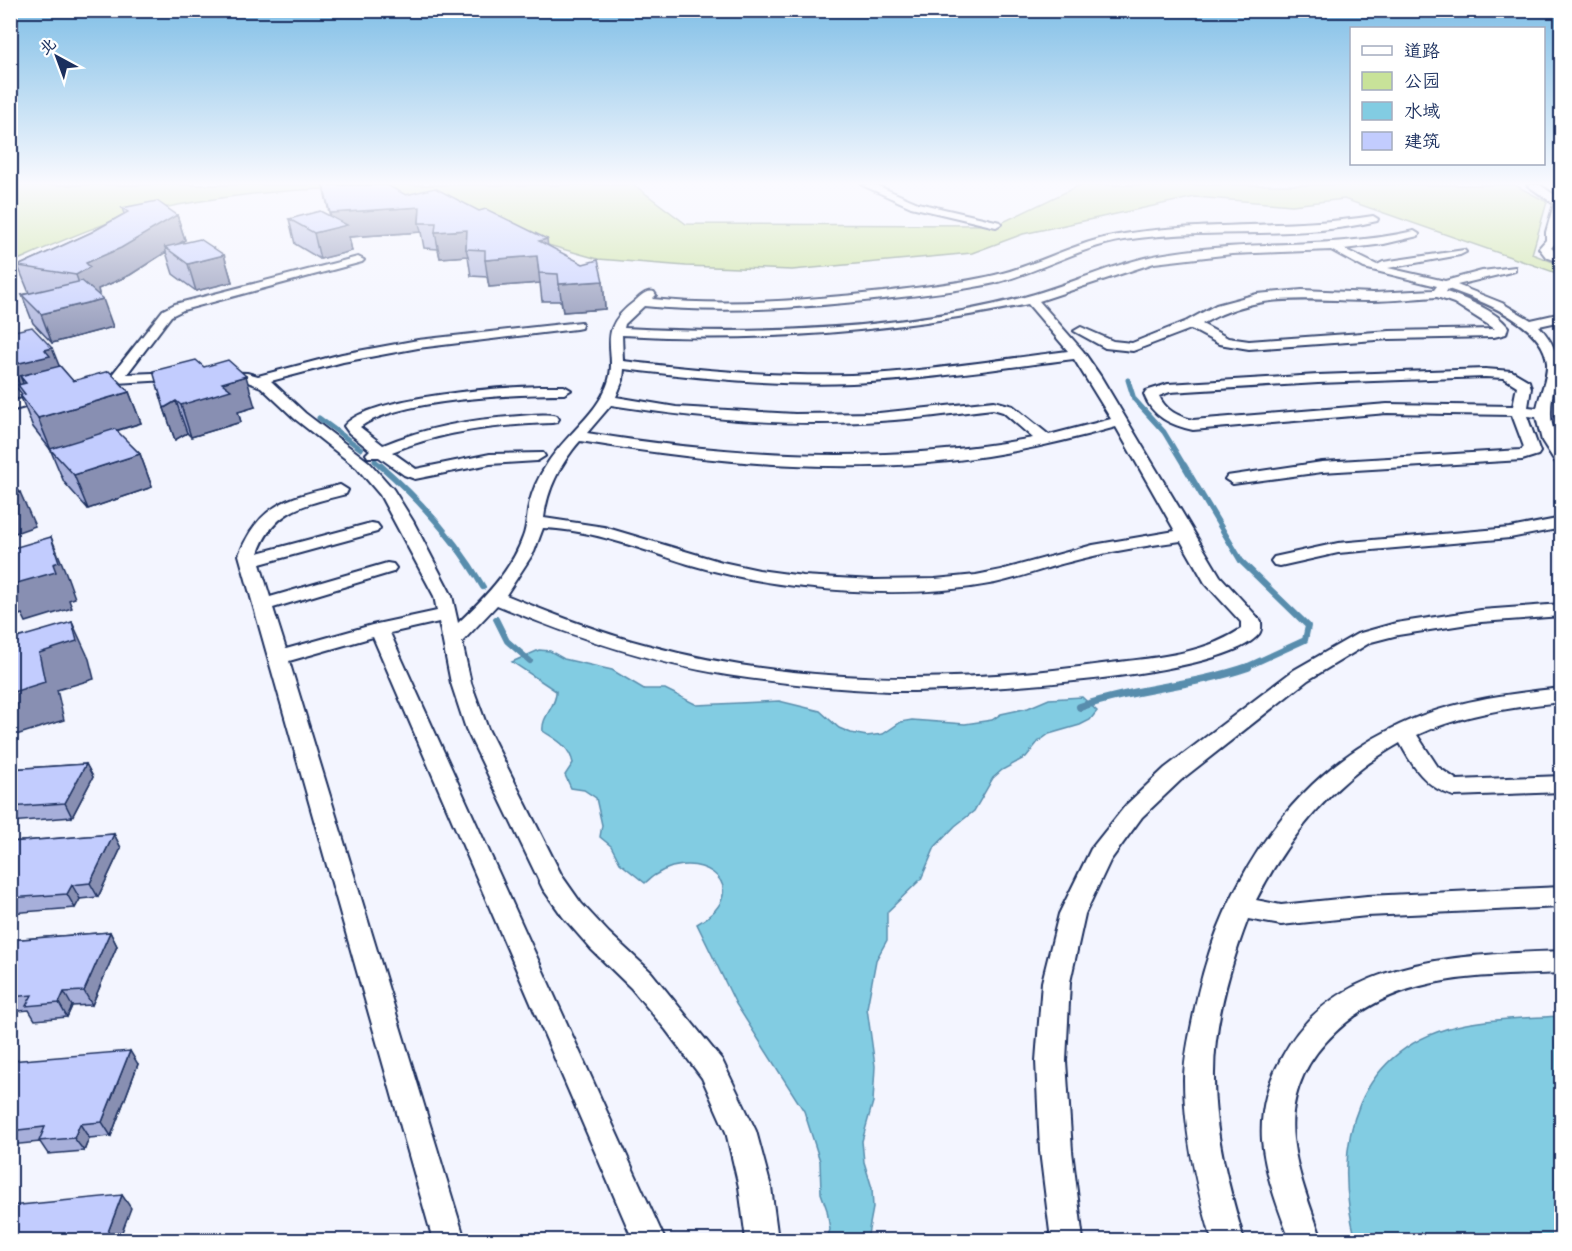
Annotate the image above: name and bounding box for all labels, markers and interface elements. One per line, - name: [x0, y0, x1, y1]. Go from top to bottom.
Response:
- north arrow: [27, 27, 87, 87]
- legend: [1350, 27, 1545, 165]
- text: 北: [36, 34, 60, 58]
- text: 道路: [1404, 41, 1440, 62]
- text: 公园: [1404, 71, 1440, 92]
- text: 水域: [1404, 101, 1440, 122]
- text: 建筑: [1404, 131, 1440, 152]

